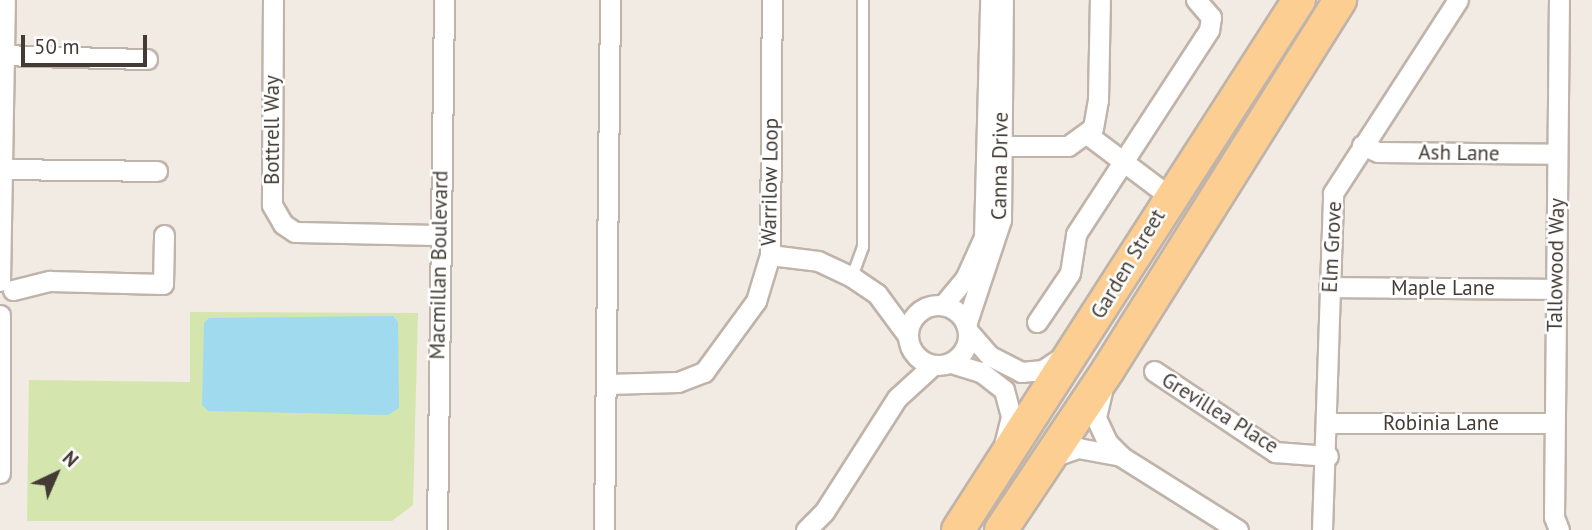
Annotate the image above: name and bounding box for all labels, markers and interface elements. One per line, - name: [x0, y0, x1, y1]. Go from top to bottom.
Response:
- scale bar: [24, 21, 150, 65]
- text: 50 m: [34, 33, 80, 60]
- street label: Bottrell Way: [259, 75, 285, 185]
- street label: Canna Drive: [986, 112, 1014, 220]
- street label: Warrilow Loop: [756, 118, 784, 246]
- street label: Ash Lane: [1418, 140, 1500, 166]
- street label: Macmillan Boulevard: [425, 170, 453, 360]
- street label: Tallowood Way: [1542, 198, 1570, 332]
- street label: Elm Grove: [1317, 201, 1347, 293]
- street label: Garden Street: [1085, 205, 1171, 323]
- street label: Maple Lane: [1391, 275, 1495, 301]
- street label: Grevillea Place: [1157, 367, 1283, 459]
- street label: Robinia Lane: [1383, 410, 1499, 436]
- north arrow: [21, 439, 91, 509]
- text: N: [58, 446, 83, 472]

